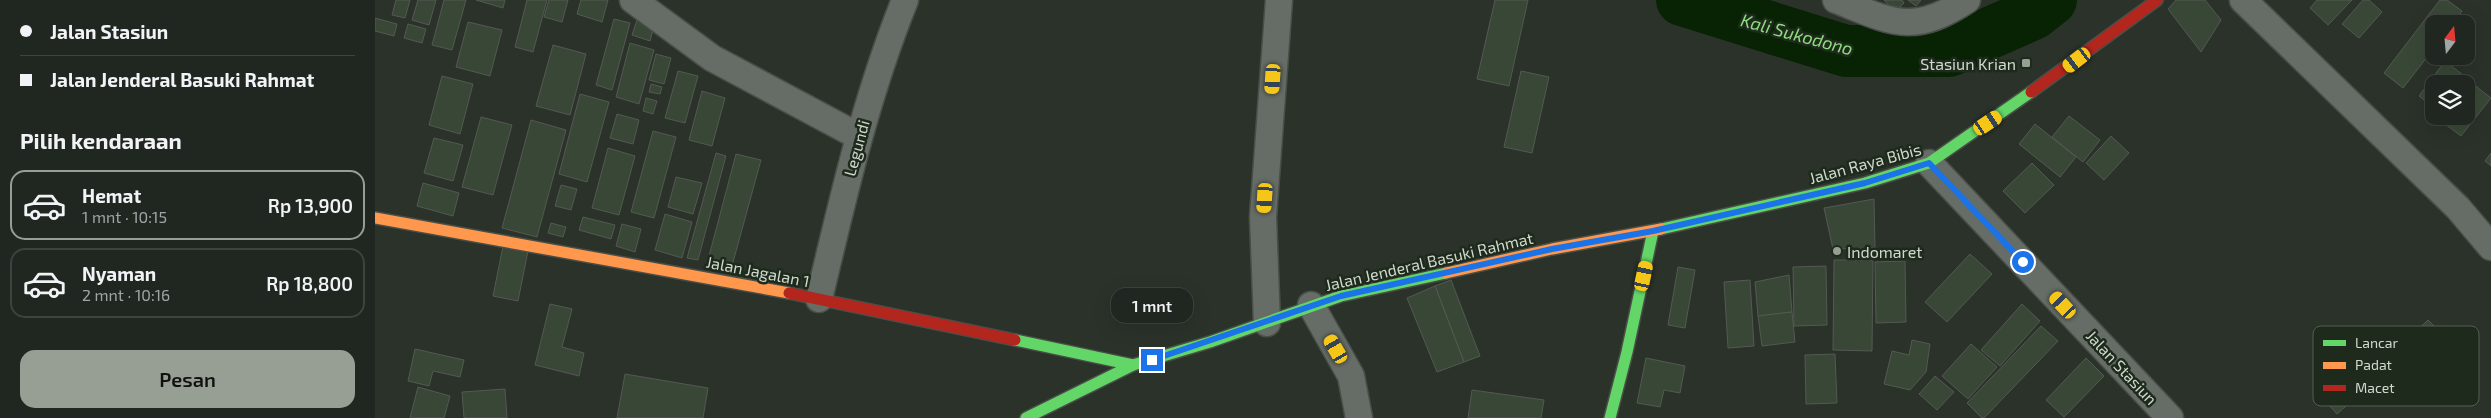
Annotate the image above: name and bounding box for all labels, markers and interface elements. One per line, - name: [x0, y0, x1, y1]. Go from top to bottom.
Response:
- water label: Kali Sukodono: [1739, 8, 1855, 60]
- north arrow: [2425, 15, 2475, 65]
- map controls: [2425, 15, 2475, 125]
- text: Jalan Stasiun: [50, 20, 168, 43]
- car: [2060, 45, 2093, 75]
- place label: Stasiun Krian: [1920, 54, 2016, 73]
- marker: Stasiun Krian: [2020, 57, 2032, 69]
- car: [1264, 64, 1281, 94]
- text: Jalan Jenderal Basuki Rahmat: [50, 68, 314, 91]
- button: layers: [2425, 75, 2475, 125]
- car: [1971, 108, 2004, 138]
- street label: Legundi: [839, 118, 873, 178]
- text: Pilih kendaraan: [20, 127, 182, 153]
- street label: Jalan Raya Bibis: [1807, 139, 1923, 187]
- icon: car: [22, 183, 67, 228]
- car: [1256, 183, 1273, 213]
- text: Hemat: [82, 184, 141, 207]
- text: Rp 13,900: [268, 194, 353, 217]
- text: 1 mnt · 10:15: [82, 207, 167, 226]
- street label: Jalan Jenderal Basuki Rahmat: [1323, 228, 1535, 294]
- place label: Indomaret: [1847, 242, 1922, 261]
- marker: Indomaret: [1831, 245, 1843, 257]
- route start: [2012, 251, 2034, 273]
- street label: Jalan Jagalan 1: [705, 252, 811, 290]
- car: [1633, 260, 1654, 292]
- icon: car: [22, 261, 67, 306]
- text: Nyaman: [82, 262, 156, 285]
- text: Rp 18,800: [266, 272, 353, 295]
- text: 2 mnt · 10:16: [82, 285, 170, 304]
- callout: 1 mnt: [1111, 288, 1193, 322]
- car: [2047, 289, 2078, 321]
- text: 1 mnt: [1132, 296, 1172, 315]
- street label: Jalan Stasiun: [2083, 326, 2161, 408]
- legend: [2313, 326, 2479, 406]
- car: [1322, 332, 1349, 366]
- text: Lancar: [2355, 334, 2399, 351]
- route end: [1141, 349, 1163, 371]
- button: Pesan: [20, 350, 355, 408]
- text: Padat: [2355, 356, 2392, 373]
- text: Macet: [2355, 379, 2395, 396]

